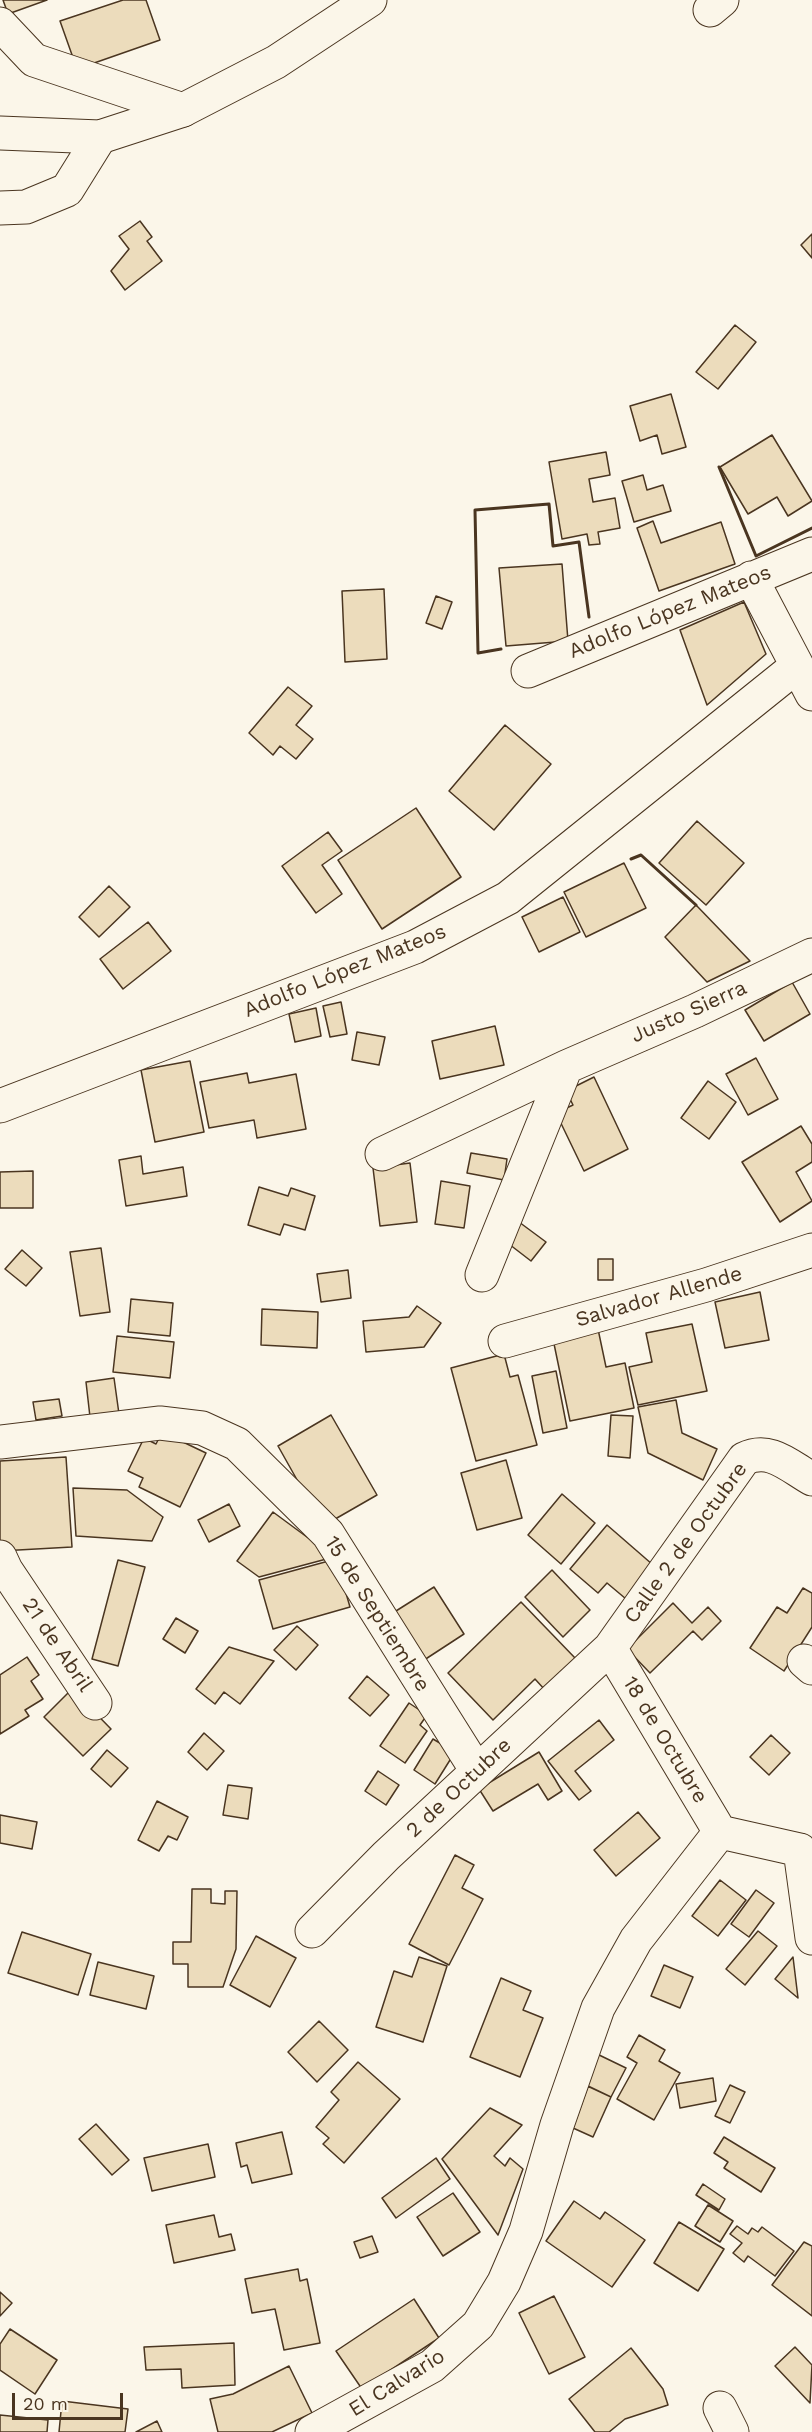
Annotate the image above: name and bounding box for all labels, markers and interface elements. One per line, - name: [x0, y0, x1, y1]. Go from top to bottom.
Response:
- street label: Adolfo López Mateos: [565, 560, 775, 664]
- street label: Adolfo López Mateos: [240, 919, 450, 1023]
- street label: Justo Sierra: [627, 975, 751, 1049]
- street label: Salvador Allende: [573, 1261, 745, 1333]
- street label: Calle 2 de Octubre: [619, 1458, 753, 1628]
- street label: 15 de Septiembre: [319, 1532, 435, 1696]
- street label: 21 de Abril: [16, 1593, 98, 1697]
- street label: 18 de Octubre: [617, 1672, 713, 1808]
- street label: 2 de Octubre: [401, 1733, 517, 1843]
- street label: El Calvario: [344, 2344, 450, 2422]
- scale bar: [15, 2381, 126, 2419]
- text: 20 m: [23, 2393, 68, 2414]

